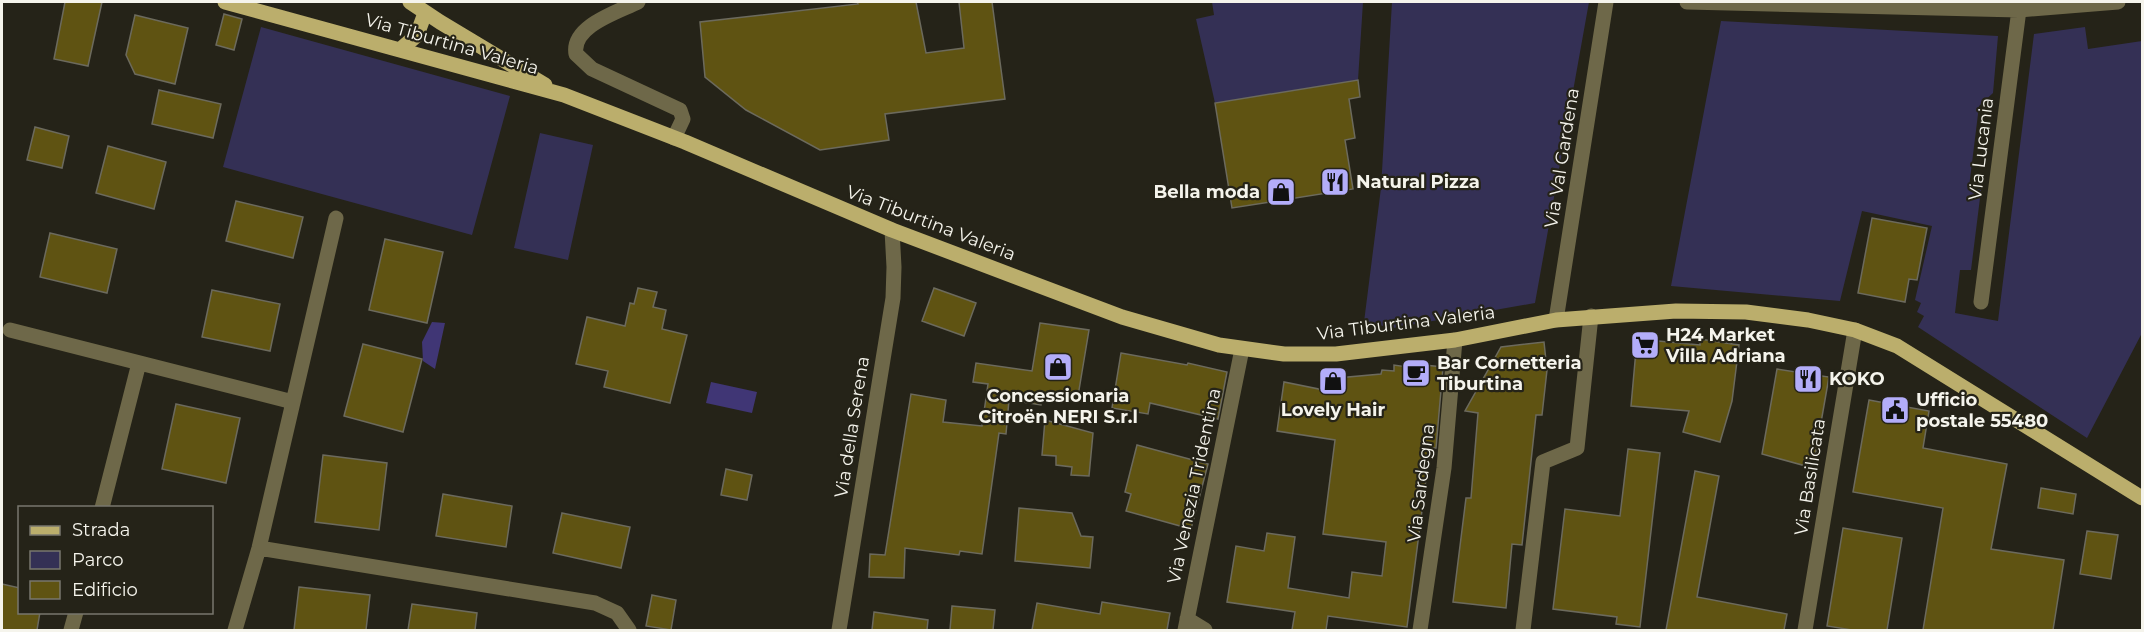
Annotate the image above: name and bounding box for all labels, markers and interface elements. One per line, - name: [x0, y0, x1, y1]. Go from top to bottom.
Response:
- street label: Via Tiburtina Valeria: [363, 9, 541, 79]
- street label: Via Val Gardena: [1540, 86, 1584, 230]
- street label: Via Lucania: [1964, 96, 1998, 202]
- restaurant icon: Natural Pizza: [1319, 166, 1351, 198]
- place label: Natural Pizza: [1356, 171, 1480, 193]
- shop icon: Bella moda: [1265, 176, 1297, 208]
- street label: Via Tiburtina Valeria: [843, 181, 1019, 265]
- place label: Bella moda: [1154, 181, 1260, 203]
- street label: Via Tiburtina Valeria: [1316, 301, 1496, 345]
- place label: H24 Market Villa Adriana: [1665, 324, 1786, 367]
- supermarket icon: H24 Market Villa Adriana: [1629, 329, 1661, 361]
- shop icon: Concessionaria Citroën NERI S.r.l: [1042, 351, 1074, 383]
- place label: Bar Cornetteria Tiburtina: [1437, 352, 1582, 395]
- street label: Via della Serena: [830, 355, 874, 499]
- cafe icon: Bar Cornetteria Tiburtina: [1400, 357, 1432, 389]
- restaurant icon: KOKO: [1792, 363, 1824, 395]
- shop icon: Lovely Hair: [1317, 365, 1349, 397]
- place label: KOKO: [1829, 368, 1885, 390]
- place label: Concessionaria Citroën NERI S.r.l: [978, 385, 1138, 428]
- street label: Via Venezia Tridentina: [1163, 386, 1225, 586]
- place label: Ufficio postale 55480: [1916, 389, 2048, 432]
- public building icon: Ufficio postale 55480: [1879, 394, 1911, 426]
- place label: Lovely Hair: [1281, 399, 1385, 421]
- street label: Via Basilicata: [1790, 417, 1830, 537]
- street label: Via Sardegna: [1403, 422, 1439, 544]
- legend: [18, 506, 213, 614]
- text: Strada: [72, 519, 130, 541]
- text: Parco: [72, 549, 124, 571]
- text: Edificio: [72, 579, 138, 601]

